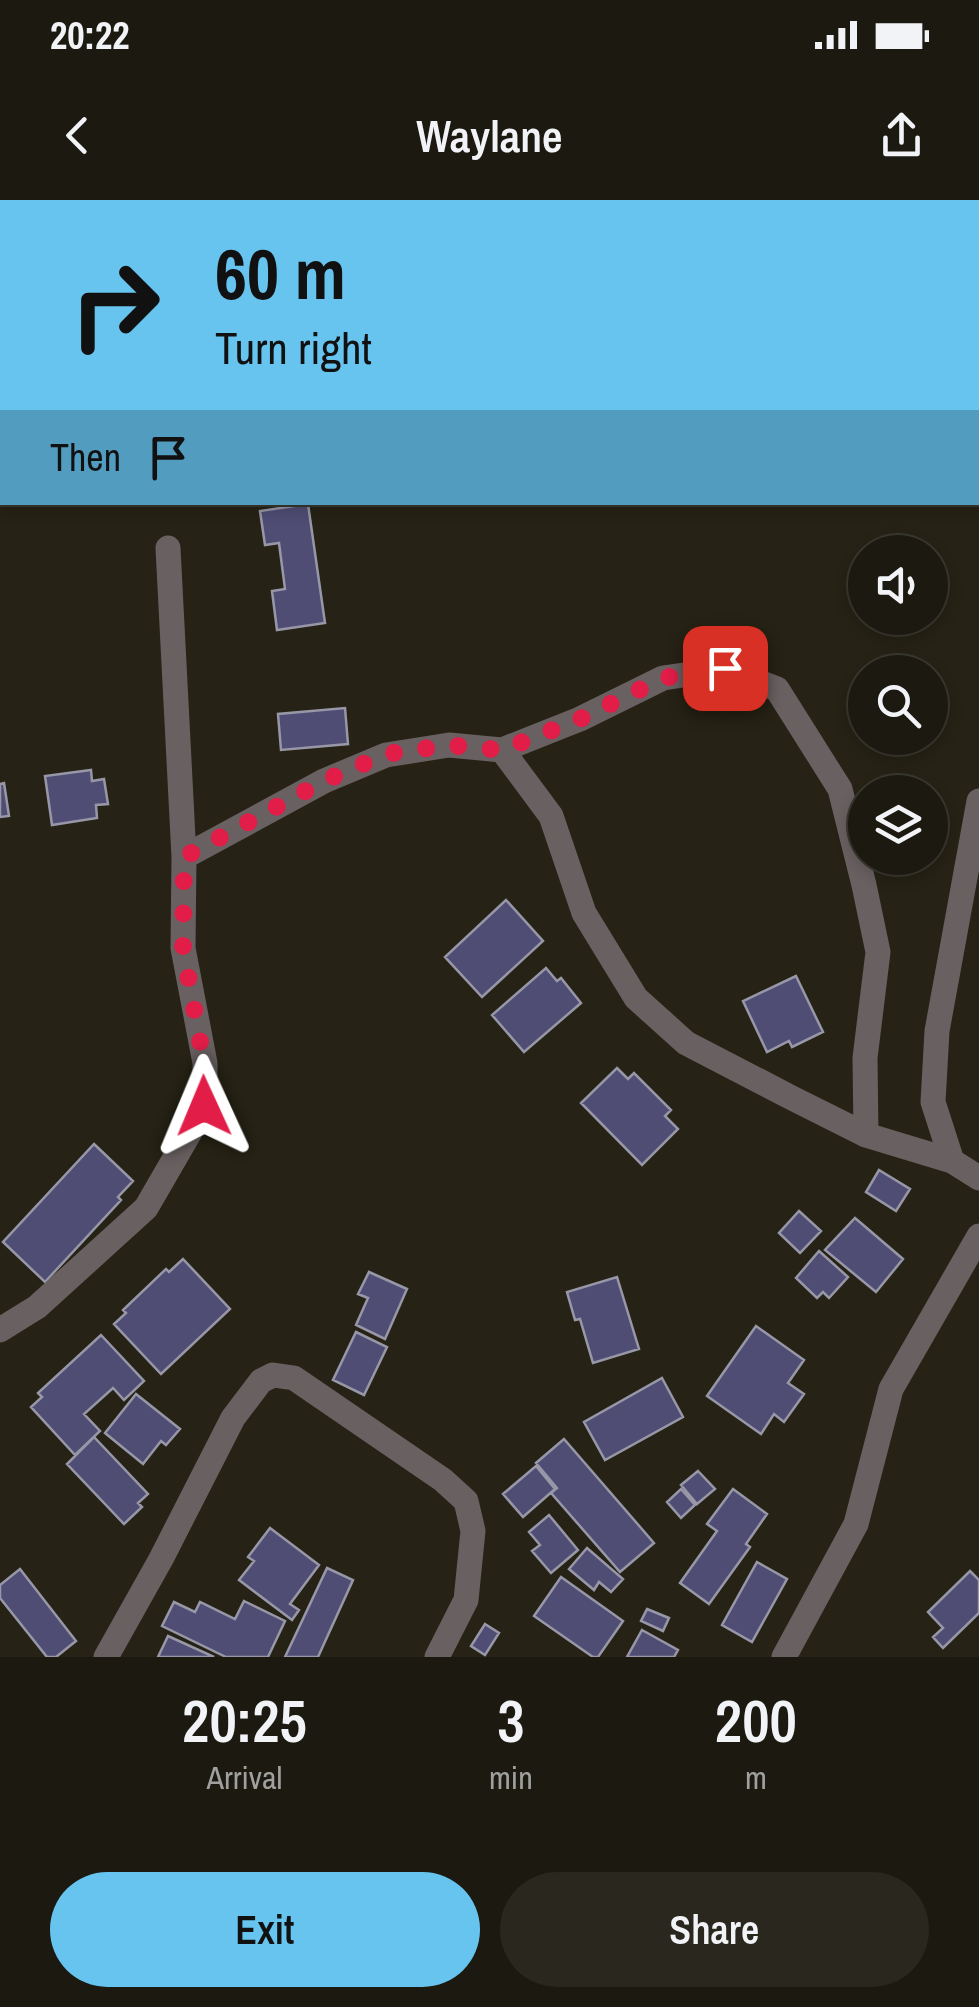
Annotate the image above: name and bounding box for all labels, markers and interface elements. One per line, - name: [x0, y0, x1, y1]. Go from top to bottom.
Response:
- text: 20:22: [50, 10, 130, 61]
- text: Waylane: [416, 105, 563, 166]
- icon: back: [50, 108, 105, 163]
- icon: share: [874, 108, 929, 163]
- text: 60 m: [215, 227, 346, 321]
- icon: right: [50, 240, 180, 370]
- text: Turn right: [215, 317, 372, 378]
- icon: arrive: [141, 430, 196, 485]
- text: Then: [50, 432, 121, 483]
- map controls: [848, 535, 948, 875]
- button: sound: [848, 535, 948, 635]
- pin: [683, 626, 768, 711]
- icon: arrive: [698, 641, 753, 696]
- button: search: [848, 655, 948, 755]
- button: layers: [848, 775, 948, 875]
- position arrow: [152, 1054, 256, 1158]
- text: 20:25: [182, 1680, 307, 1761]
- text: 3: [497, 1680, 525, 1761]
- text: 200: [715, 1680, 797, 1761]
- text: Arrival: [207, 1756, 282, 1799]
- text: min: [489, 1756, 533, 1799]
- text: m: [745, 1756, 767, 1799]
- button: Exit: [50, 1872, 480, 1987]
- button: Share: [500, 1872, 929, 1987]

